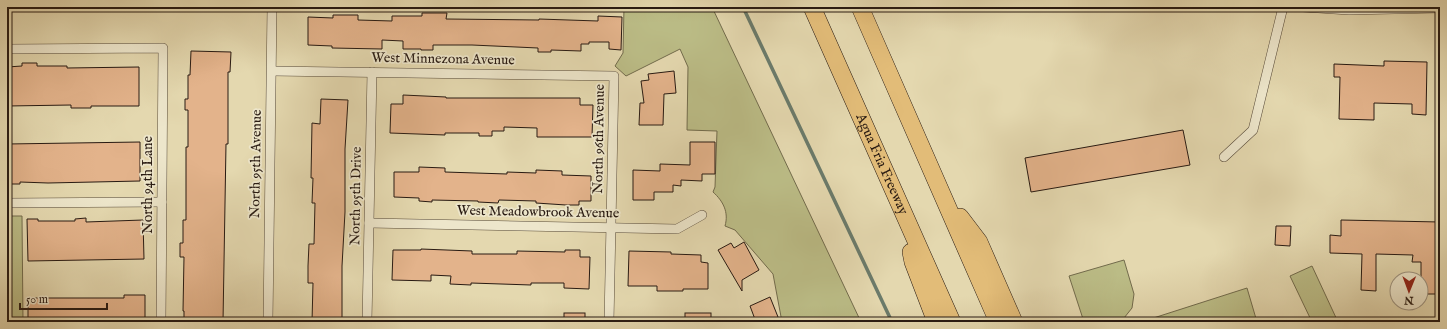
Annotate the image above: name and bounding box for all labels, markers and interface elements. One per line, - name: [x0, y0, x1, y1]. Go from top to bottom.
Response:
- street label: West Minnezona Avenue: [371, 49, 515, 69]
- street label: North 96th Avenue: [589, 83, 609, 194]
- street label: North 95th Avenue: [246, 109, 266, 219]
- street label: Agua Fria Freeway: [851, 110, 912, 218]
- street label: North 94th Lane: [139, 136, 157, 234]
- street label: North 95th Drive: [346, 146, 366, 246]
- street label: West Meadowbrook Avenue: [457, 202, 620, 222]
- north arrow: [1389, 271, 1429, 311]
- scale bar: [20, 285, 107, 311]
- text: 50 m: [26, 292, 48, 307]
- text: N: [1403, 293, 1415, 307]

